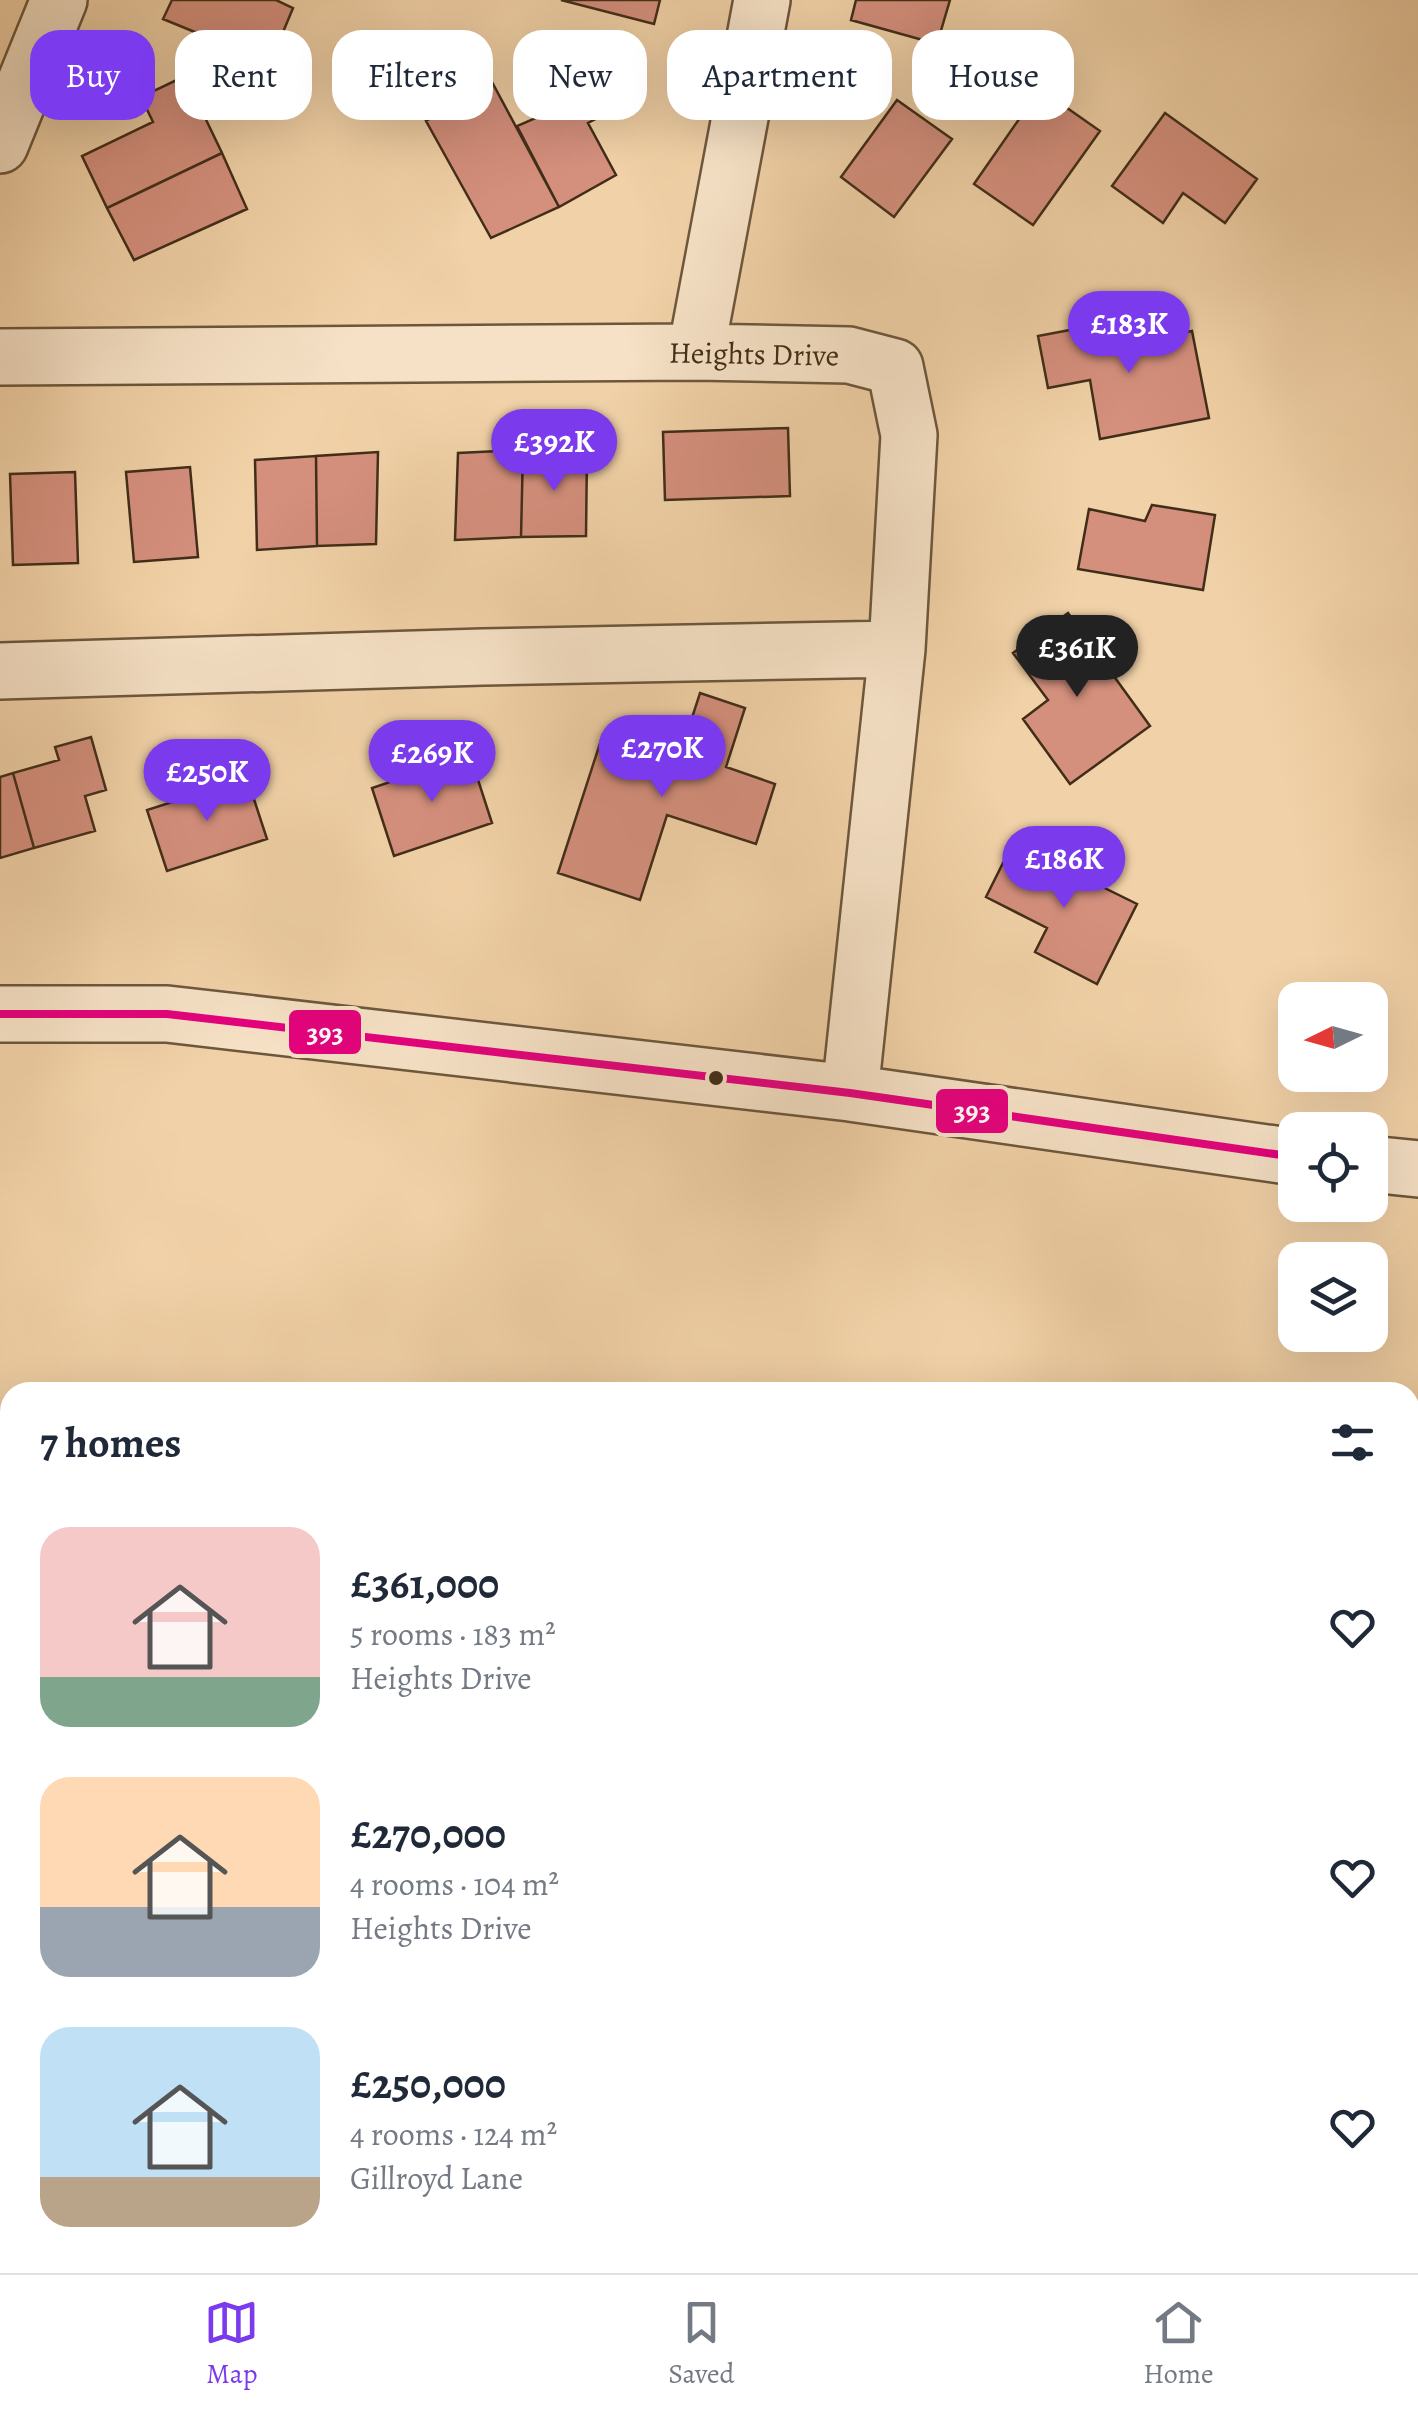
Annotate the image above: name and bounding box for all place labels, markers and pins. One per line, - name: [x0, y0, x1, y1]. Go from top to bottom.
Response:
- pin: £183K: [1059, 291, 1199, 376]
- pin: £392K: [484, 409, 624, 494]
- pin: £361K: [1007, 615, 1147, 700]
- pin: £270K: [592, 715, 732, 800]
- pin: £269K: [362, 720, 502, 805]
- pin: £250K: [137, 739, 277, 824]
- pin: £186K: [994, 826, 1134, 911]
- unlabelled marker: [706, 1068, 726, 1088]

